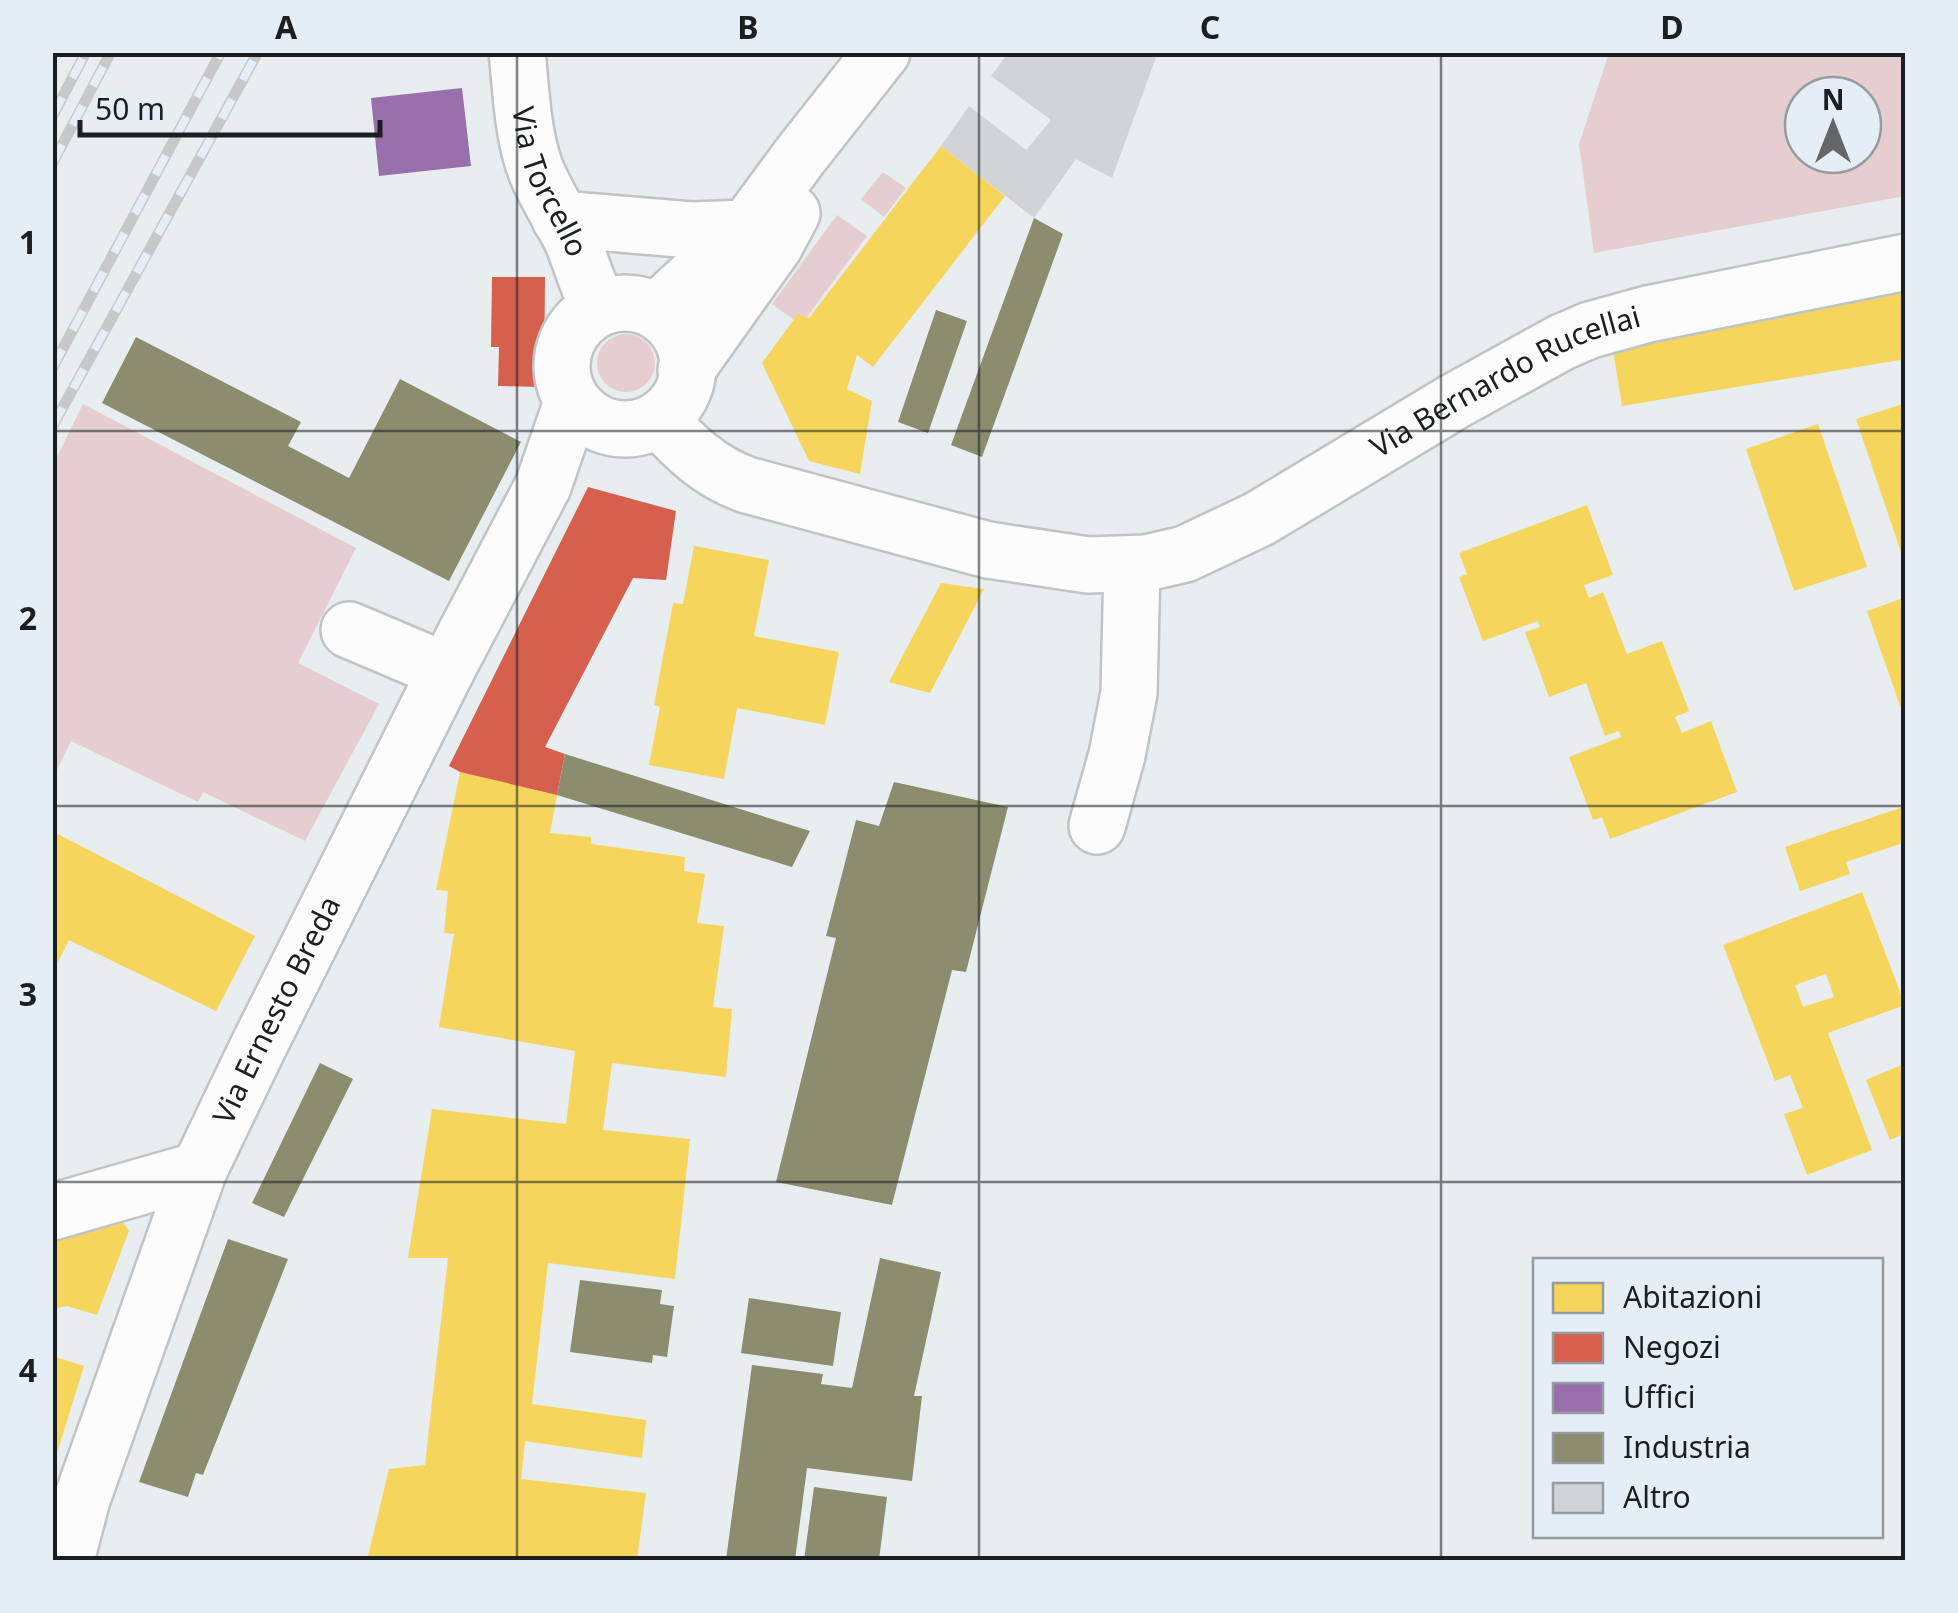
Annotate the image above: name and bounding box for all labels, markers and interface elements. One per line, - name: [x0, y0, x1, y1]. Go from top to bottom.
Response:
- text: A: [275, 5, 298, 48]
- text: B: [737, 5, 759, 48]
- text: C: [1200, 5, 1220, 48]
- text: D: [1660, 5, 1684, 48]
- scale bar: [80, 75, 380, 137]
- north arrow: [1783, 75, 1883, 175]
- text: N: [1822, 80, 1844, 118]
- text: 50 m: [95, 88, 165, 129]
- street label: Via Torcello: [503, 104, 599, 262]
- text: 1: [19, 220, 37, 263]
- street label: Via Bernardo Rucellai: [1362, 295, 1645, 466]
- text: 2: [19, 596, 37, 639]
- street label: Via Ernesto Breda: [202, 889, 349, 1131]
- text: 3: [19, 972, 37, 1015]
- legend: [1533, 1258, 1883, 1538]
- text: Abitazioni: [1623, 1276, 1762, 1317]
- text: Negozi: [1623, 1326, 1721, 1367]
- text: 4: [19, 1348, 37, 1391]
- text: Uffici: [1623, 1376, 1695, 1417]
- text: Industria: [1623, 1426, 1751, 1467]
- text: Altro: [1623, 1476, 1691, 1517]

